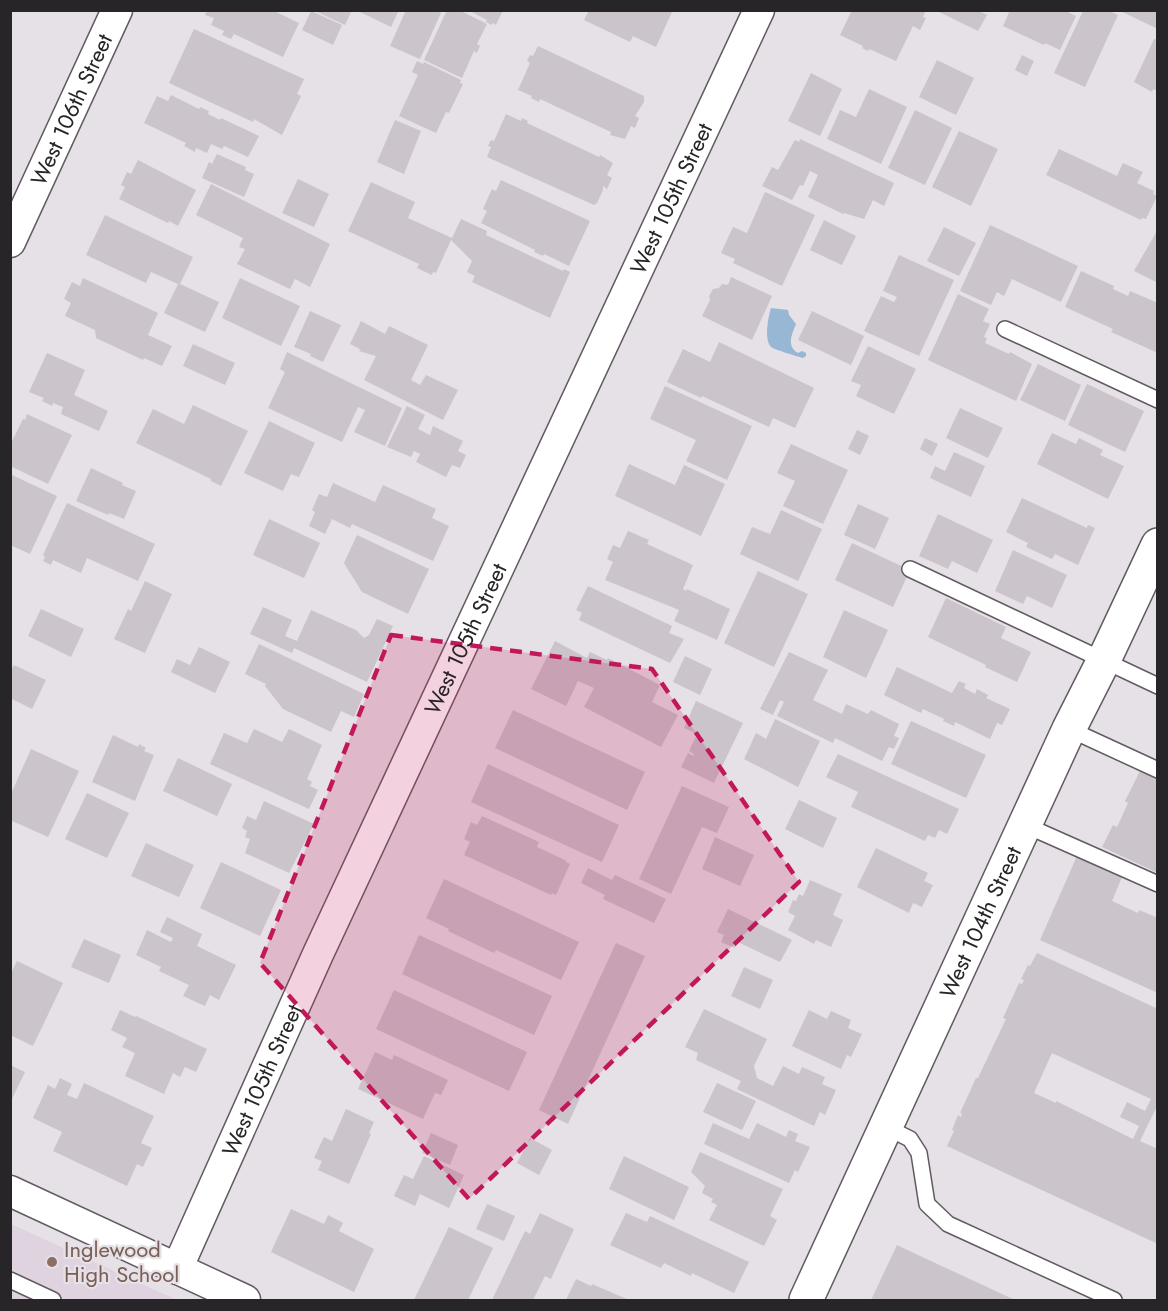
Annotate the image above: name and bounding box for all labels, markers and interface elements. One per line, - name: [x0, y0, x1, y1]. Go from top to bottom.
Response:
- street label: West 106th Street: [22, 28, 120, 191]
- street label: West 105th Street: [622, 117, 720, 279]
- street label: West 105th Street: [416, 557, 515, 720]
- street label: West 104th Street: [931, 840, 1029, 1003]
- street label: West 105th Street: [214, 998, 310, 1161]
- place label: Inglewood High School: [64, 1233, 179, 1290]
- marker: Inglewood High School: [45, 1255, 59, 1269]

